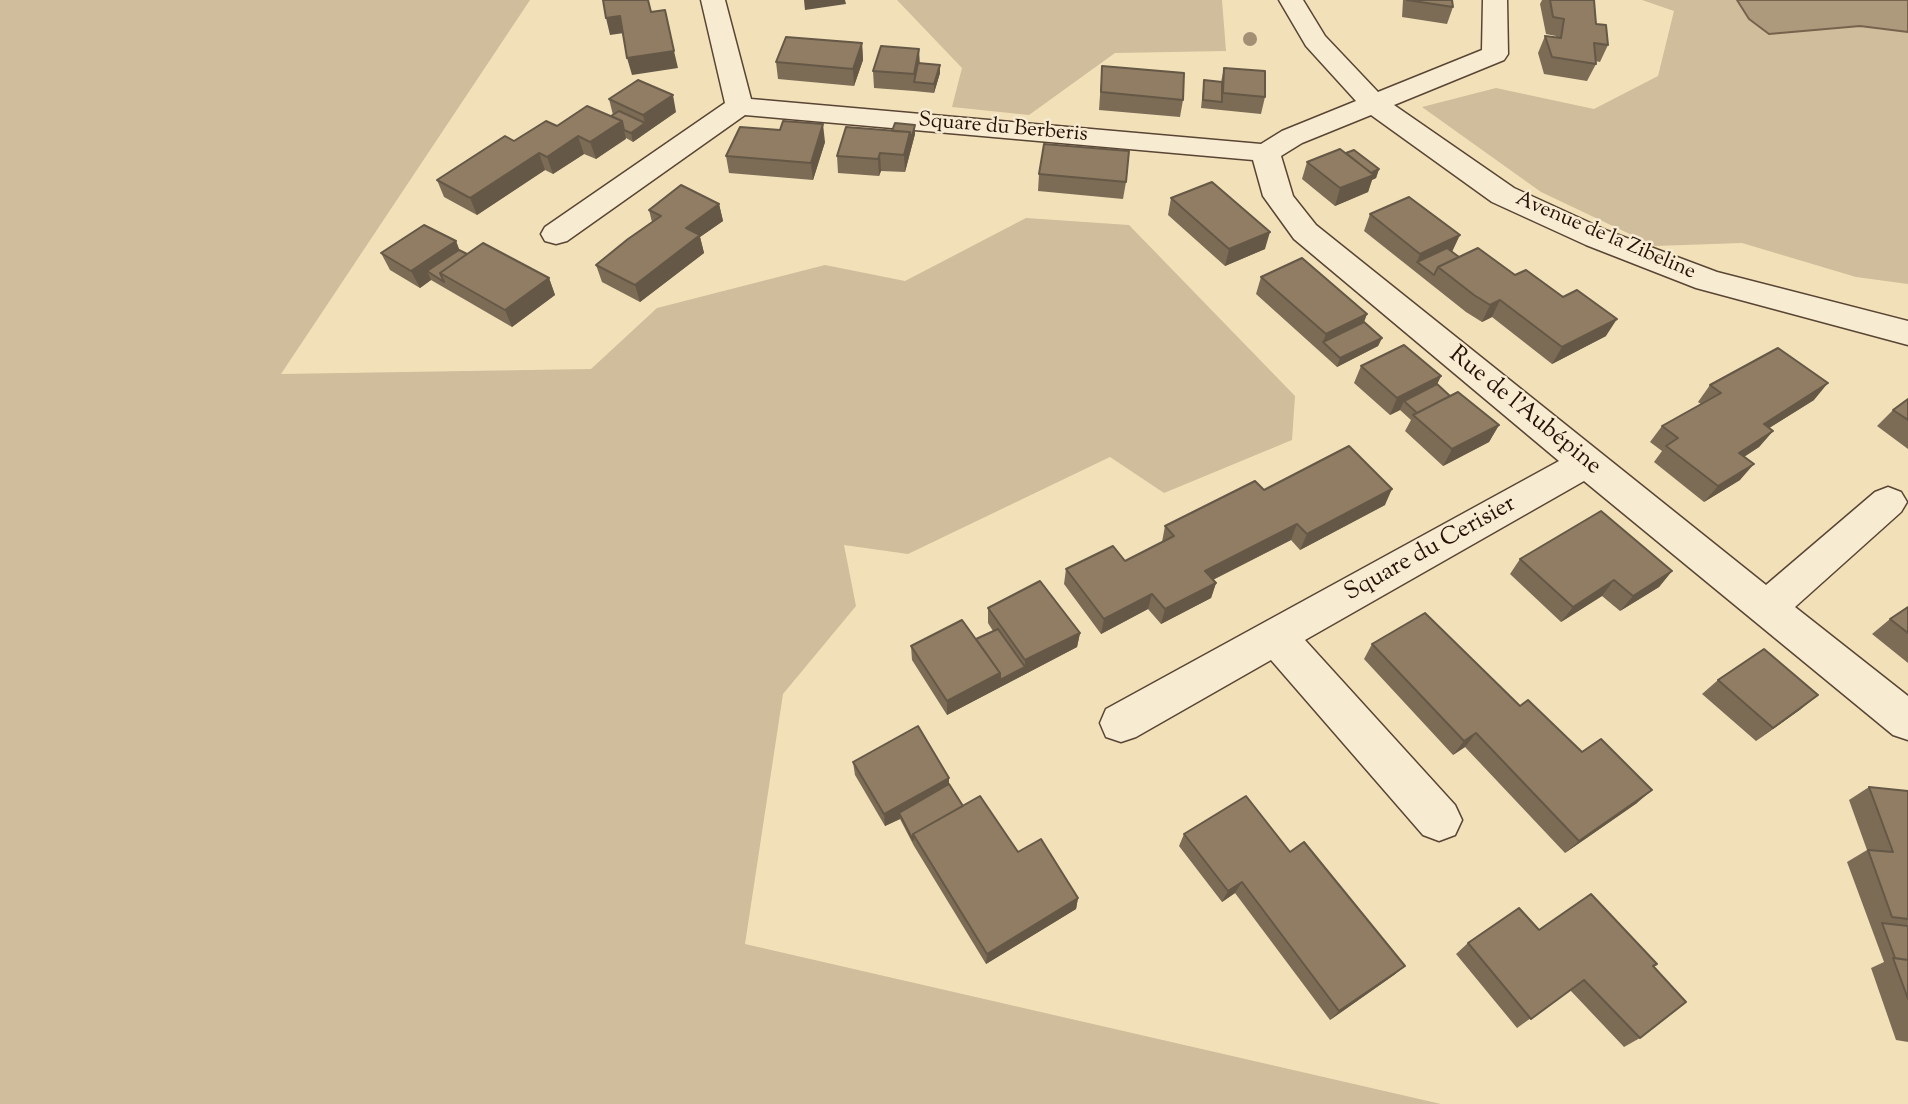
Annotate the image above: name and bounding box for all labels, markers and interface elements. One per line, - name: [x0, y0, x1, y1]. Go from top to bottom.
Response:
- street label: Square du Berberis: [917, 109, 1089, 149]
- street label: Avenue de la Zibeline: [1511, 188, 1699, 286]
- street label: Rue de l'Aubépine: [1442, 342, 1606, 482]
- street label: Square du Cerisier: [1340, 491, 1522, 609]

